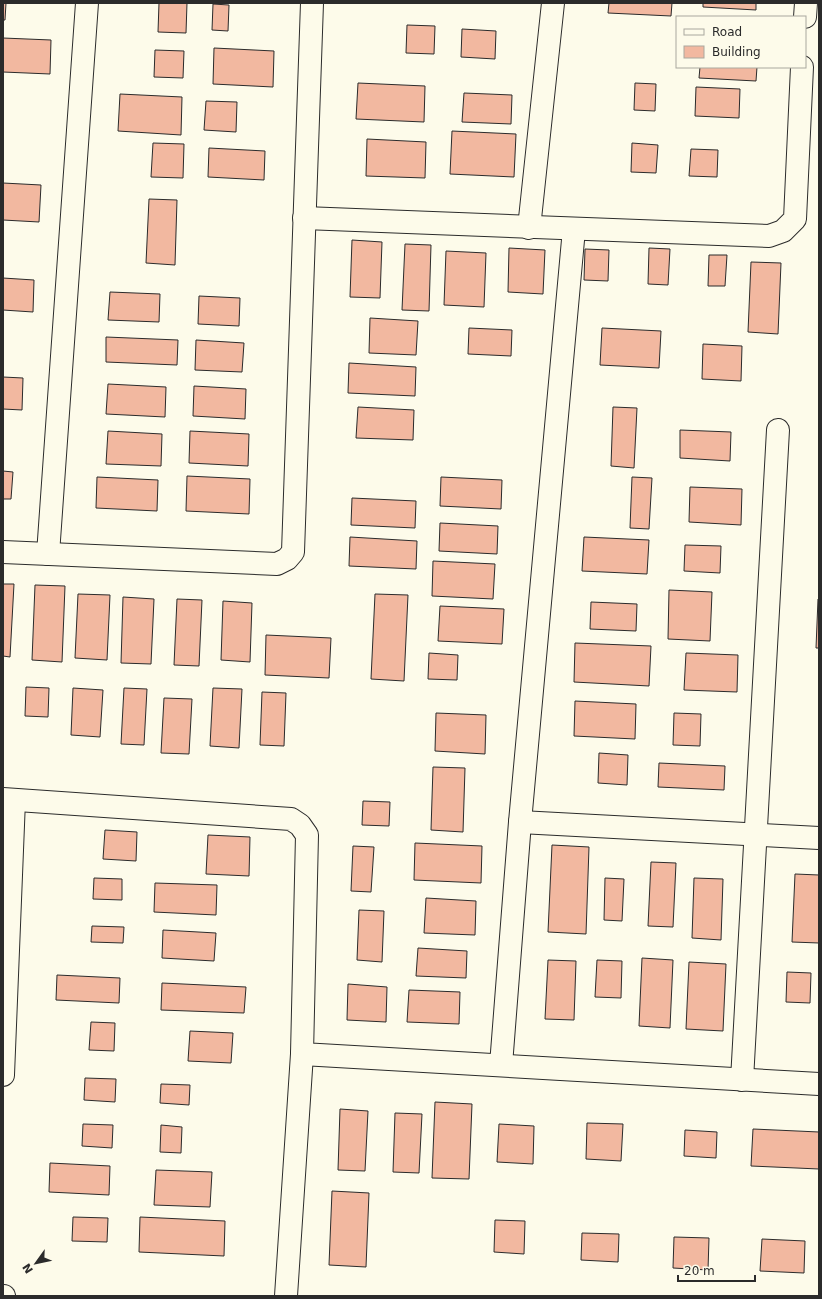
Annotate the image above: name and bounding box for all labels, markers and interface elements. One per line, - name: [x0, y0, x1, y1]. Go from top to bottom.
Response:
- legend: [676, 16, 806, 68]
- text: Road: [712, 25, 742, 39]
- text: Building: [712, 45, 761, 59]
- north arrow: [16, 1243, 56, 1283]
- scale bar: [678, 1257, 755, 1283]
- text: N: [20, 1261, 36, 1276]
- text: 20 m: [684, 1264, 715, 1278]

